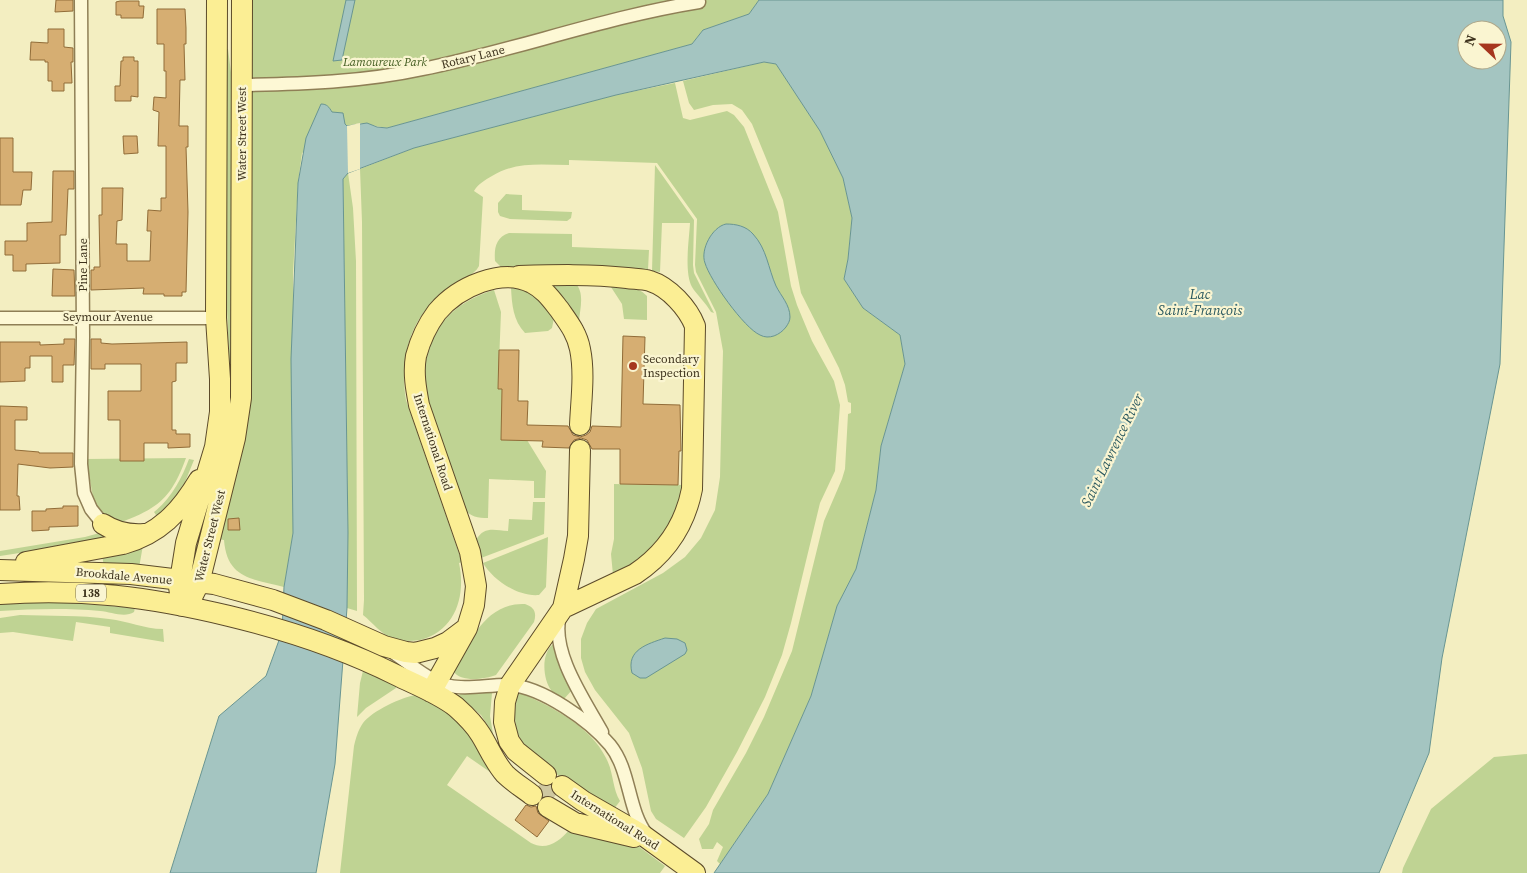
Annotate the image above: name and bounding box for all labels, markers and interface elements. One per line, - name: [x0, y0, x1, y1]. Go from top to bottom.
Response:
- north arrow: [1457, 20, 1507, 70]
- text: N: [1459, 32, 1481, 49]
- street label: Rotary Lane: [440, 41, 506, 73]
- park label: Lamoureux Park: [342, 54, 427, 70]
- street label: Water Street West: [234, 87, 250, 181]
- street label: Pine Lane: [75, 238, 91, 292]
- water label: Lac Saint-François: [1158, 284, 1243, 320]
- street label: Seymour Avenue: [63, 309, 153, 325]
- place label: Secondary Inspection: [643, 351, 700, 381]
- marker: Secondary Inspection: [627, 360, 639, 372]
- water label: Saint Lawrence River: [1076, 390, 1148, 510]
- street label: International Road: [410, 391, 456, 493]
- street label: Water Street West: [191, 488, 229, 584]
- street label: Brookdale Avenue: [75, 564, 173, 588]
- road number: 138: [76, 584, 106, 602]
- street label: International Road: [568, 786, 662, 854]

